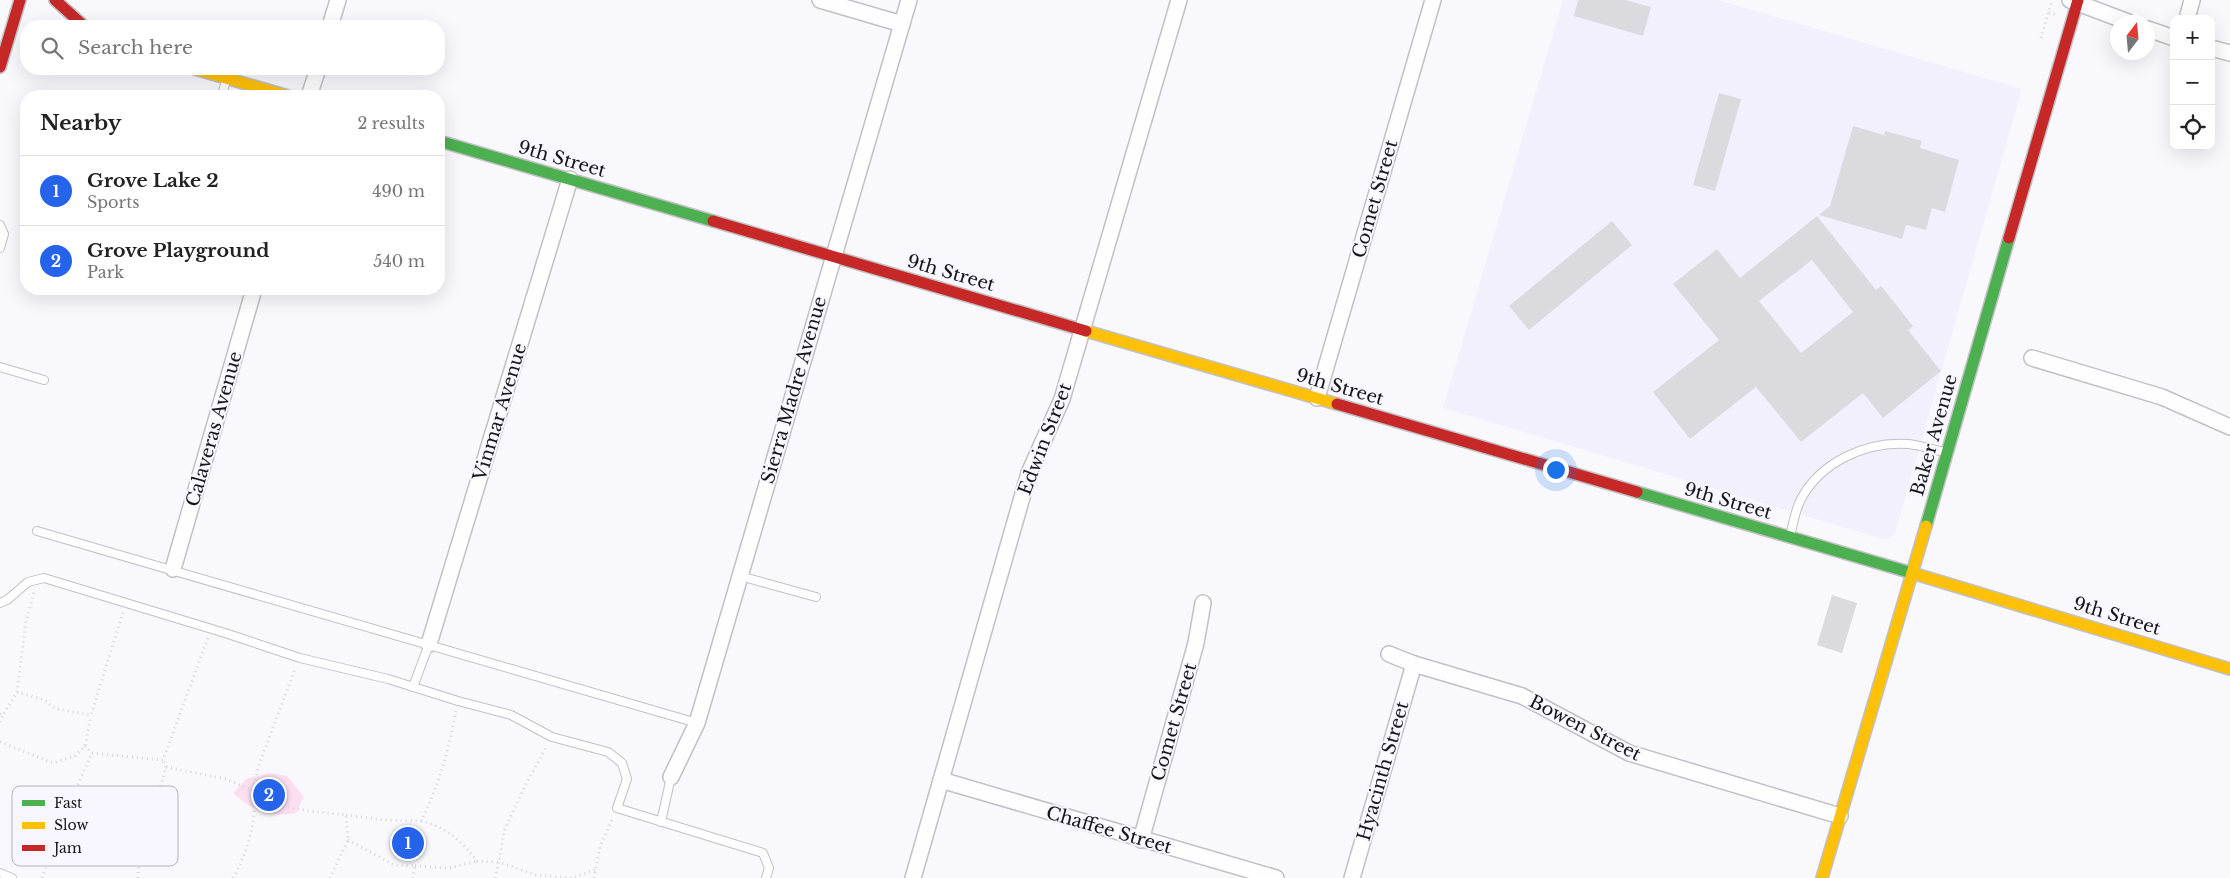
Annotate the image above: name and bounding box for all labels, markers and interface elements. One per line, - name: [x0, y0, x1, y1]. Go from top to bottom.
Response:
- north arrow: [2110, 15, 2155, 60]
- map controls: [2170, 15, 2215, 150]
- button: +: [2170, 15, 2215, 60]
- search box: [20, 20, 445, 75]
- icon: search: [38, 34, 66, 62]
- text: Search here: [78, 36, 193, 59]
- button: −: [2170, 60, 2215, 105]
- button: locate: [2170, 105, 2215, 150]
- text: Nearby: [40, 110, 121, 136]
- text: 2 results: [357, 113, 425, 133]
- street label: 9th Street: [516, 136, 609, 182]
- street label: Comet Street: [1348, 137, 1402, 261]
- text: Grove Lake 2: [87, 169, 219, 192]
- text: 1: [53, 181, 59, 201]
- text: 490 m: [372, 181, 425, 201]
- text: Sports: [87, 192, 140, 212]
- text: Grove Playground: [87, 239, 270, 262]
- street label: 9th Street: [905, 250, 998, 296]
- text: 2: [51, 251, 61, 271]
- text: 540 m: [373, 251, 425, 271]
- text: Park: [87, 262, 124, 282]
- street label: Sierra Madre Avenue: [757, 294, 831, 486]
- street label: Vinmar Avenue: [468, 340, 531, 484]
- street label: Calaveras Avenue: [181, 349, 247, 509]
- street label: 9th Street: [1294, 364, 1387, 410]
- street label: Baker Avenue: [1906, 372, 1962, 498]
- street label: Edwin Street: [1014, 380, 1077, 498]
- your location: [1543, 457, 1569, 483]
- street label: 9th Street: [1682, 478, 1775, 524]
- street label: 9th Street: [2071, 592, 2163, 640]
- street label: Comet Street: [1147, 660, 1201, 784]
- street label: Bowen Street: [1526, 690, 1645, 766]
- street label: Hyacinth Street: [1353, 699, 1413, 843]
- pin: 2: [253, 776, 285, 814]
- legend: [12, 786, 178, 866]
- text: Fast: [54, 794, 83, 812]
- street label: Chaffee Street: [1044, 802, 1175, 858]
- text: Slow: [54, 816, 88, 834]
- pin: 1: [392, 824, 424, 862]
- text: Jam: [52, 839, 82, 857]

